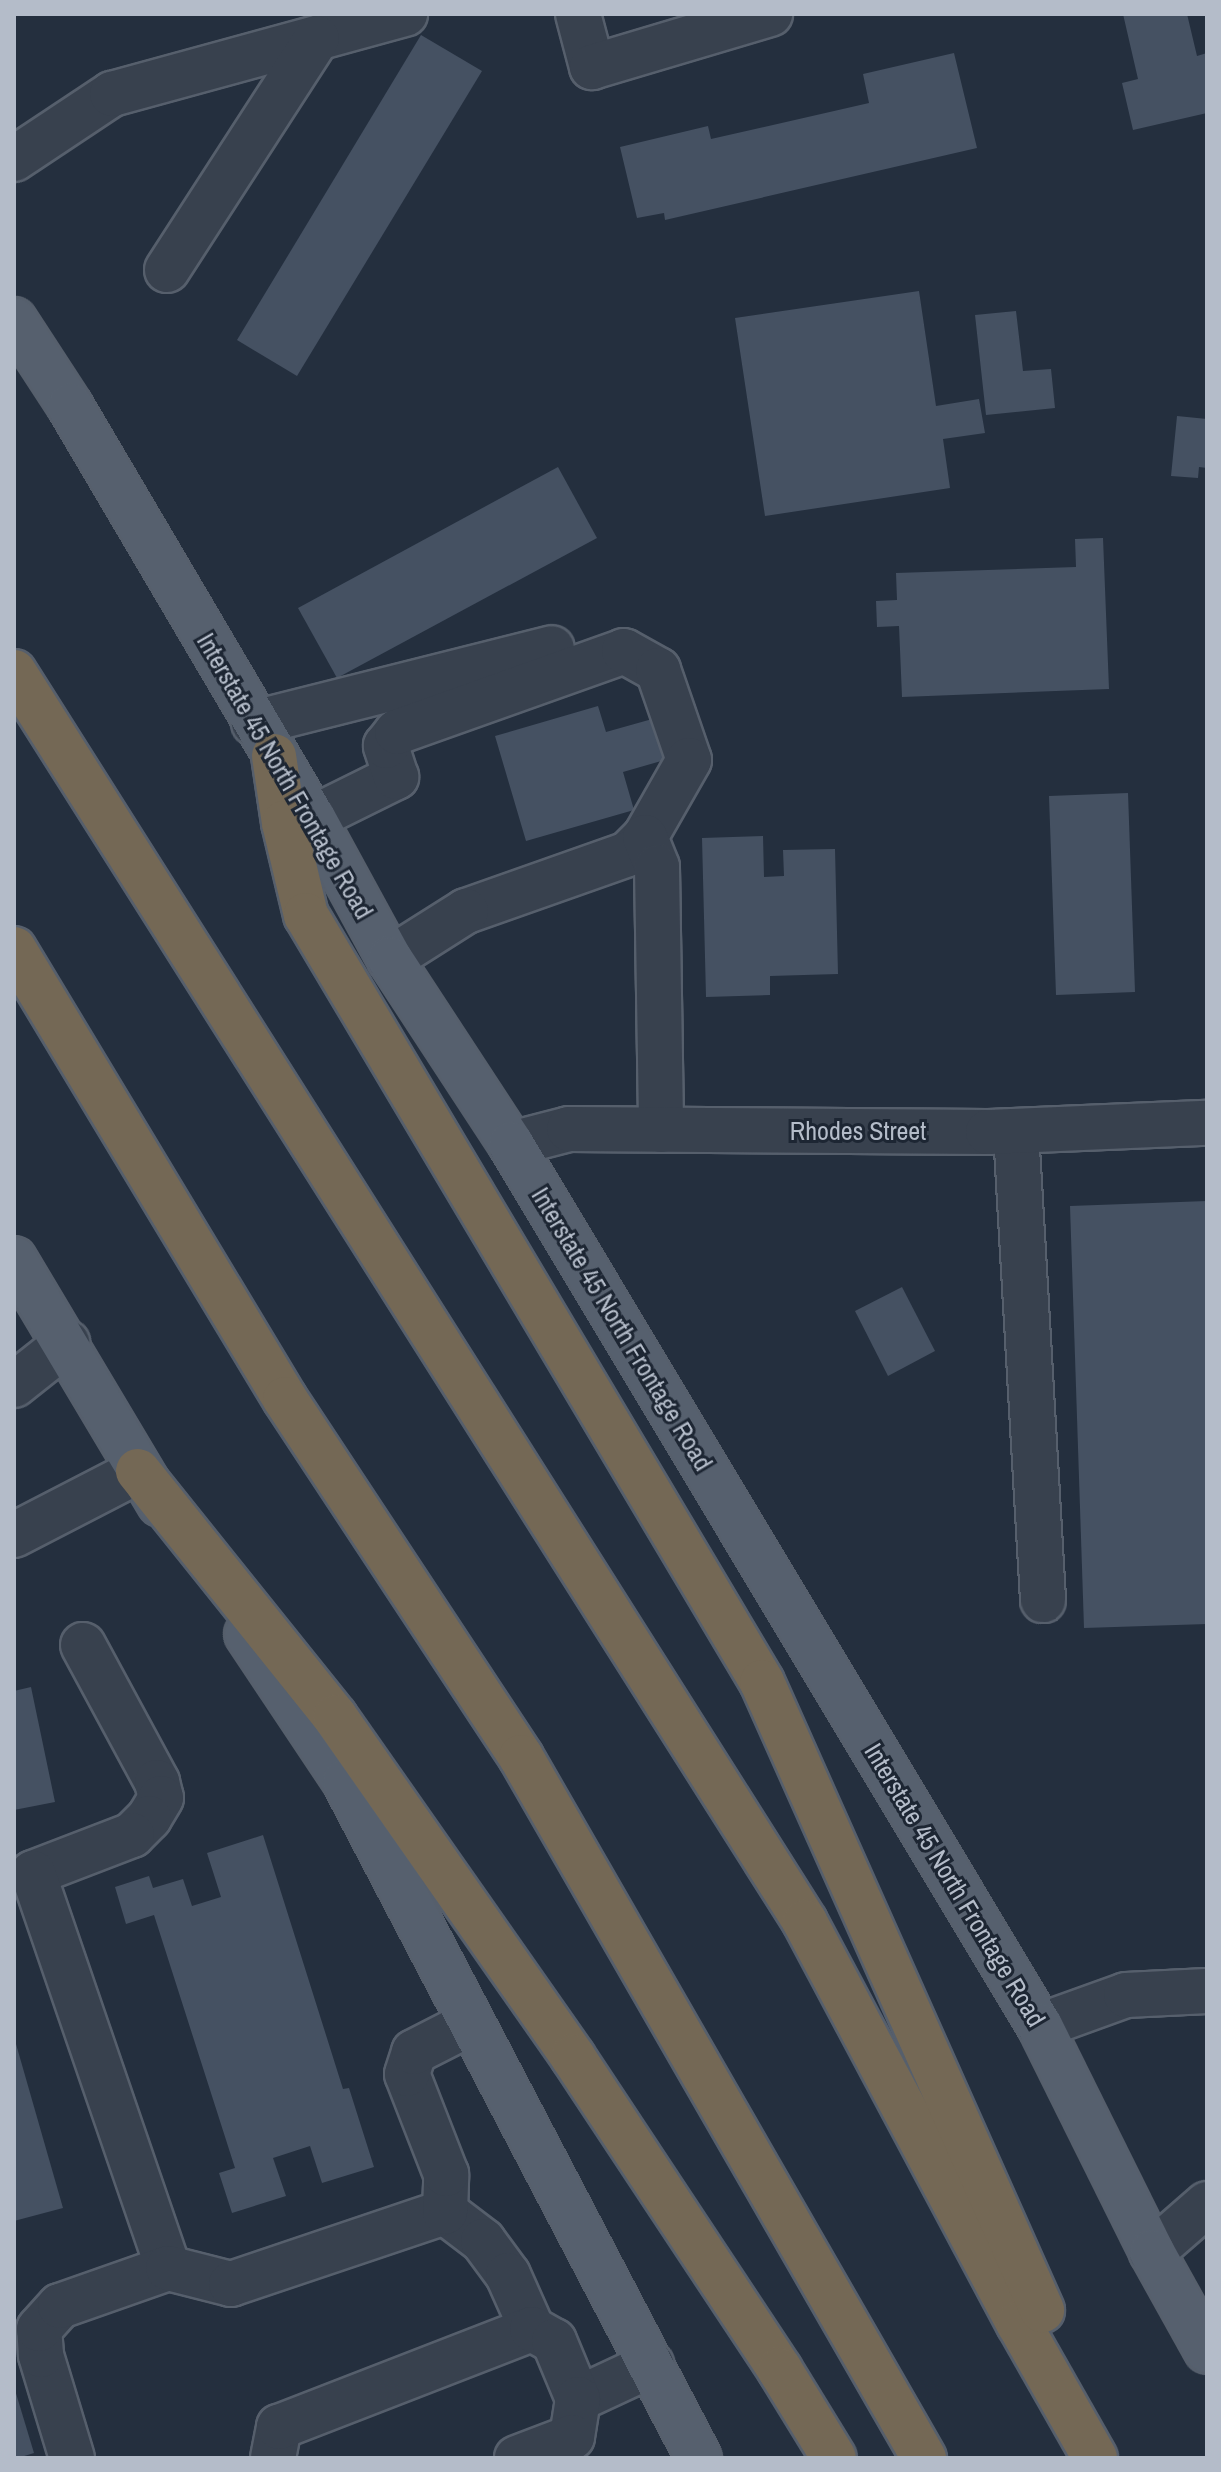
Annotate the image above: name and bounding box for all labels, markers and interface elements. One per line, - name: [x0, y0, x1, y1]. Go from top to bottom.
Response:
- street label: Interstate 45 North Frontage Road: [190, 628, 380, 924]
- street label: Rhodes Street: [790, 1115, 926, 1147]
- street label: Interstate 45 North Frontage Road: [525, 1182, 719, 1476]
- street label: Interstate 45 North Frontage Road: [858, 1738, 1052, 2032]

